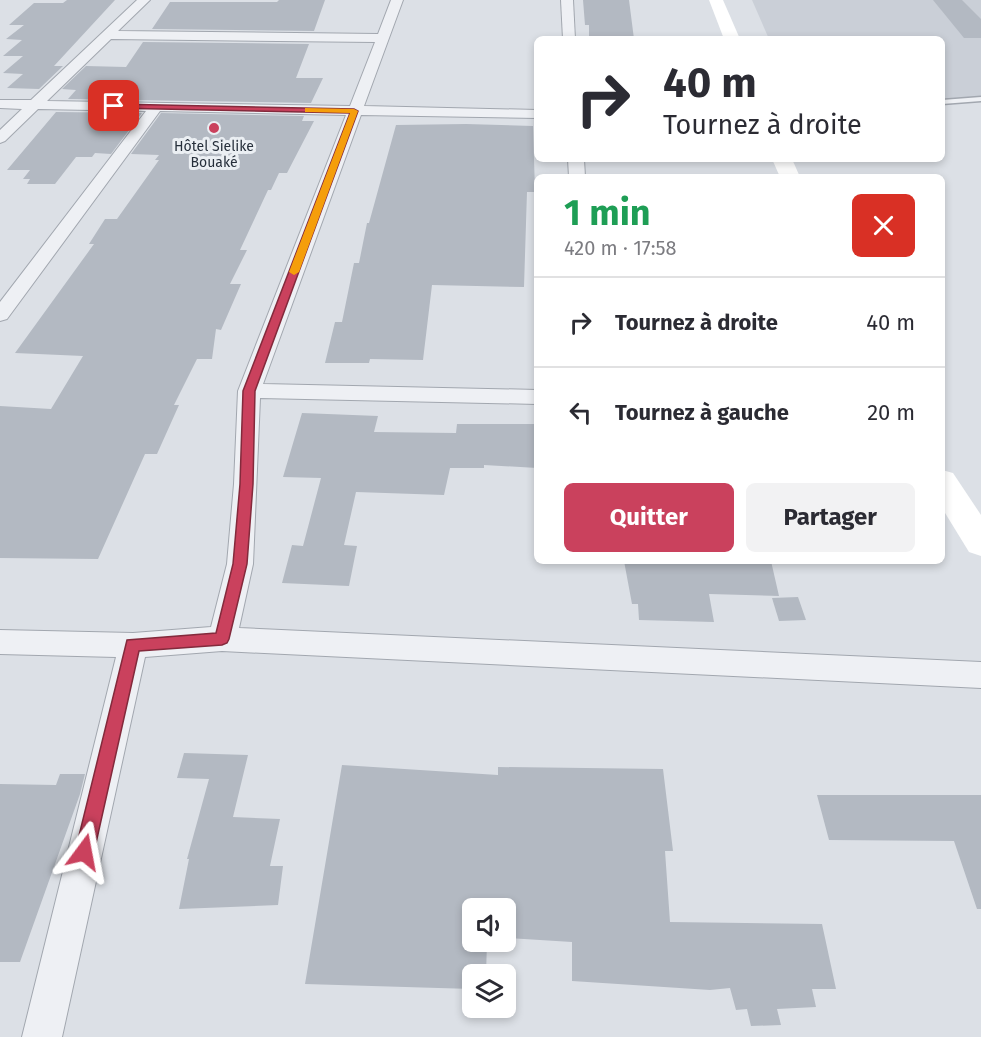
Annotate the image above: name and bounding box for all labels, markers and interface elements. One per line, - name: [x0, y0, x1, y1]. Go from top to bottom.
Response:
- text: 40 m: [663, 58, 757, 108]
- icon: right: [564, 60, 642, 138]
- pin: [88, 80, 139, 131]
- icon: arrive: [97, 89, 130, 122]
- text: Tournez à droite: [663, 109, 862, 141]
- marker: Hôtel Sielike Bouaké: [207, 121, 221, 135]
- place label: Hôtel Sielike Bouaké: [174, 138, 254, 171]
- text: 1 min: [564, 191, 651, 235]
- button: close: [852, 194, 915, 257]
- text: 420 m · 17:58: [564, 236, 677, 260]
- icon: right: [564, 306, 597, 339]
- text: Tournez à droite: [615, 309, 778, 336]
- text: 40 m: [866, 309, 915, 336]
- icon: left: [564, 396, 597, 429]
- text: Tournez à gauche: [615, 399, 789, 426]
- text: 20 m: [867, 399, 915, 426]
- button: Quitter: [564, 483, 734, 552]
- button: Partager: [746, 483, 915, 552]
- position arrow: [52, 820, 116, 884]
- map controls: [462, 898, 516, 1018]
- button: sound: [462, 898, 516, 952]
- button: layers: [462, 964, 516, 1018]

